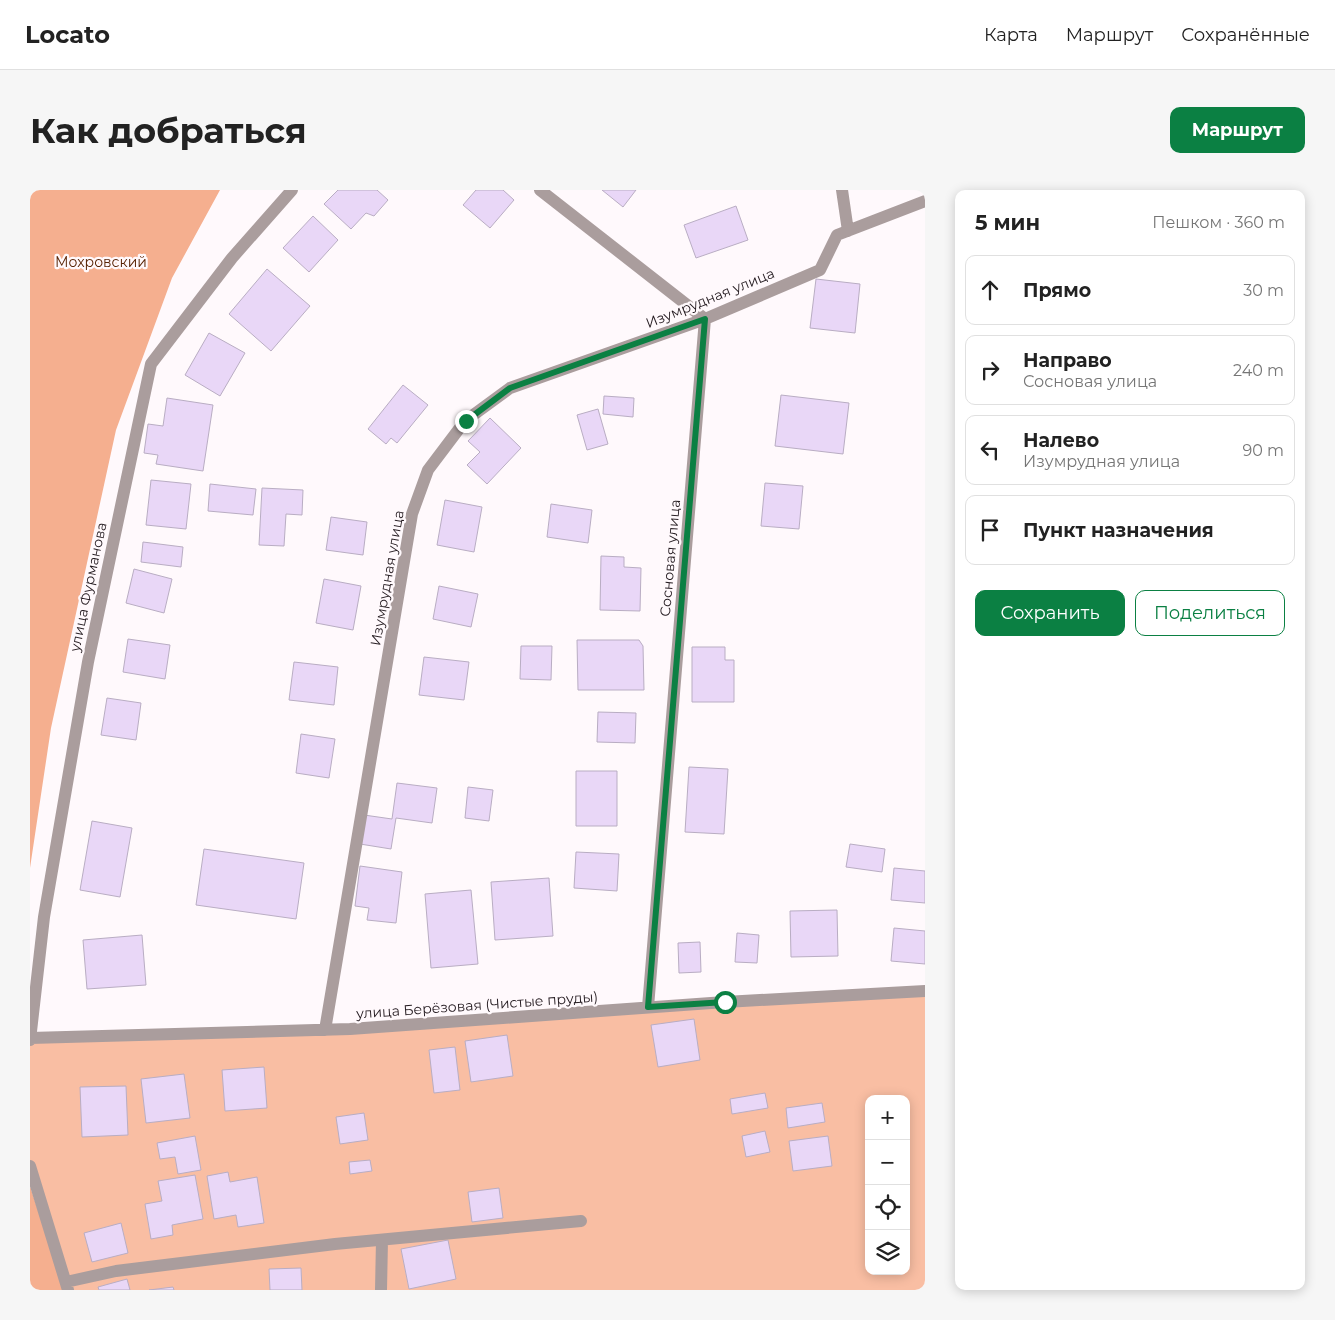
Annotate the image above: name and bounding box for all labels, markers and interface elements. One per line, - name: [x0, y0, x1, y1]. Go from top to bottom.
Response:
- text: Locato: [25, 20, 110, 49]
- text: Карта: [984, 24, 1038, 46]
- text: Маршрут: [1066, 24, 1153, 46]
- text: Сохранённые: [1181, 24, 1310, 46]
- button: Маршрут: [1170, 107, 1305, 153]
- text: Как добраться: [30, 109, 307, 152]
- text: 5 мин: [975, 210, 1040, 235]
- text: Пешком · 360 m: [1152, 213, 1285, 232]
- park label: Мохровский: [55, 253, 147, 271]
- street label: Изумрудная улица: [643, 264, 777, 332]
- icon: ahead: [976, 276, 1004, 304]
- text: Прямо: [1023, 279, 1091, 302]
- text: 30 m: [1243, 281, 1284, 300]
- text: Направо: [1023, 349, 1112, 372]
- icon: right: [976, 356, 1004, 384]
- text: 240 m: [1233, 361, 1284, 380]
- text: Сосновая улица: [1023, 372, 1157, 391]
- route end: [455, 410, 478, 433]
- text: Налево: [1023, 429, 1099, 452]
- icon: left: [976, 436, 1004, 464]
- text: 90 m: [1242, 441, 1284, 460]
- text: Изумрудная улица: [1023, 452, 1180, 471]
- street label: Сосновая улица: [656, 499, 684, 617]
- street label: Изумрудная улица: [366, 509, 408, 647]
- icon: arrive: [976, 516, 1004, 544]
- text: Пункт назначения: [1023, 519, 1214, 542]
- street label: улица Фурманова: [65, 521, 111, 654]
- button: Сохранить: [975, 590, 1125, 636]
- button: Поделиться: [1135, 590, 1285, 636]
- street label: улица Берёзовая (Чистые пруды): [354, 988, 599, 1023]
- route start: [714, 991, 737, 1014]
- map controls: [865, 1095, 910, 1275]
- button: +: [865, 1095, 910, 1140]
- button: −: [865, 1140, 910, 1185]
- button: locate: [865, 1185, 910, 1230]
- button: layers: [865, 1230, 910, 1275]

